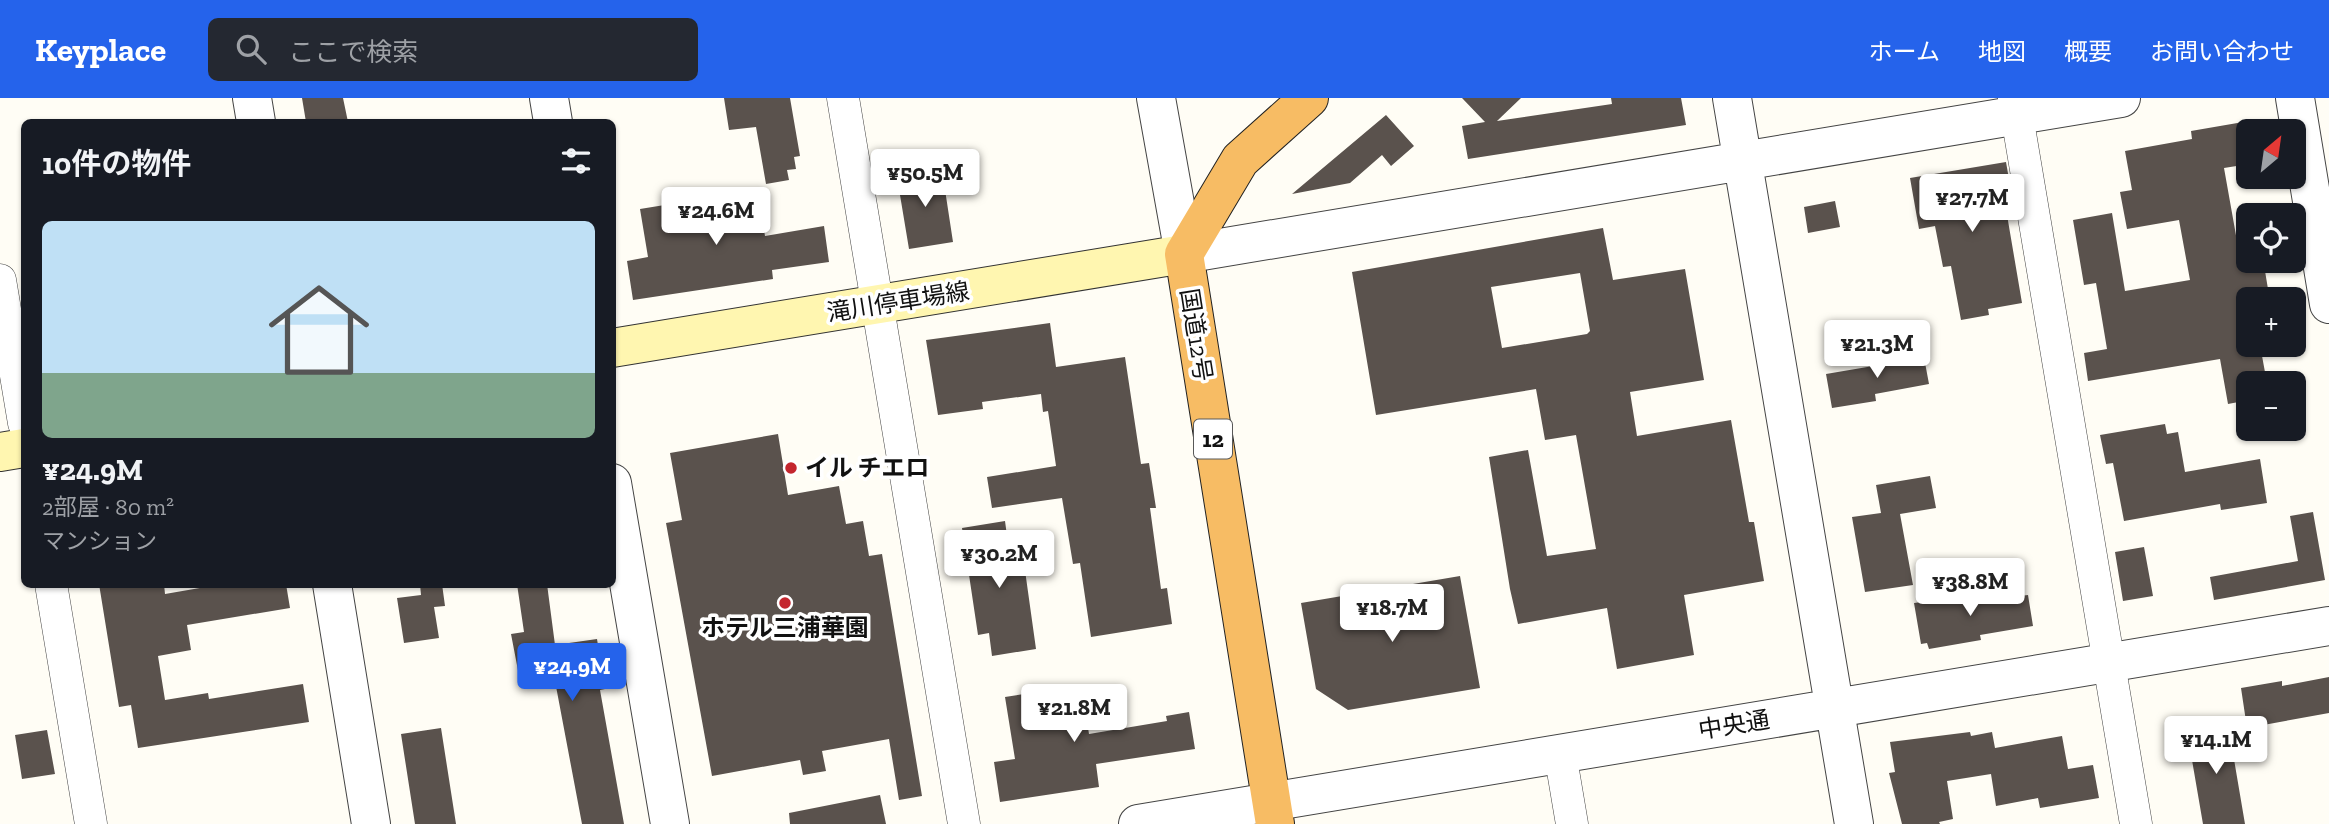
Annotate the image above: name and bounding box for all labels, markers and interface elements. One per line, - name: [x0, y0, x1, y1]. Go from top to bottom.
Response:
- search box: [208, 18, 698, 81]
- text: Keyplace: [35, 30, 166, 69]
- icon: search: [232, 30, 270, 68]
- text: ここで検索: [288, 36, 418, 68]
- text: ホーム: [1869, 37, 1940, 66]
- text: 地図: [1978, 37, 2026, 66]
- text: 概要: [2064, 37, 2112, 66]
- text: お問い合わせ: [2150, 37, 2294, 66]
- north arrow: [2236, 119, 2306, 189]
- map controls: [2236, 119, 2306, 441]
- icon: filters: [557, 142, 595, 180]
- text: 10件の物件: [42, 146, 191, 182]
- pin: ¥50.5M: [868, 150, 982, 209]
- text: ¥50.5M: [887, 158, 963, 186]
- pin: ¥27.7M: [1915, 174, 2029, 234]
- text: ¥27.7M: [1935, 183, 2009, 211]
- pin: ¥24.6M: [659, 188, 773, 247]
- text: ¥24.6M: [677, 196, 755, 224]
- button: locate: [2236, 203, 2306, 273]
- icon: home: [256, 267, 382, 393]
- street label: 滝川停車場線: [825, 276, 971, 327]
- street label: 国道12号: [1175, 286, 1218, 383]
- button: +: [2236, 287, 2306, 357]
- pin: ¥21.3M: [1820, 320, 1934, 380]
- text: ¥21.3M: [1840, 329, 1914, 357]
- button: −: [2236, 371, 2306, 441]
- road number: 12: [1194, 420, 1232, 458]
- text: ¥24.9M: [42, 452, 143, 488]
- place label: イル チエロ: [805, 453, 930, 482]
- marker: イル チエロ: [783, 460, 799, 476]
- text: 2部屋 · 80 m²: [42, 493, 174, 521]
- text: マンション: [42, 527, 157, 555]
- pin: ¥30.2M: [942, 531, 1056, 590]
- text: ¥30.2M: [960, 539, 1038, 567]
- pin: ¥38.8M: [1913, 559, 2027, 618]
- text: ¥38.8M: [1932, 567, 2008, 595]
- pin: ¥18.7M: [1335, 584, 1449, 644]
- text: ¥18.7M: [1356, 593, 1428, 621]
- marker: ホテル三浦華園: [777, 595, 793, 611]
- place label: ホテル三浦華園: [701, 613, 869, 642]
- pin: ¥24.9M: [515, 644, 629, 703]
- text: ¥24.9M: [533, 652, 611, 680]
- pin: ¥21.8M: [1017, 684, 1131, 744]
- text: ¥21.8M: [1037, 693, 1111, 721]
- street label: 中央通: [1696, 705, 1772, 744]
- pin: ¥14.1M: [2159, 716, 2273, 776]
- text: ¥14.1M: [2180, 725, 2252, 753]

